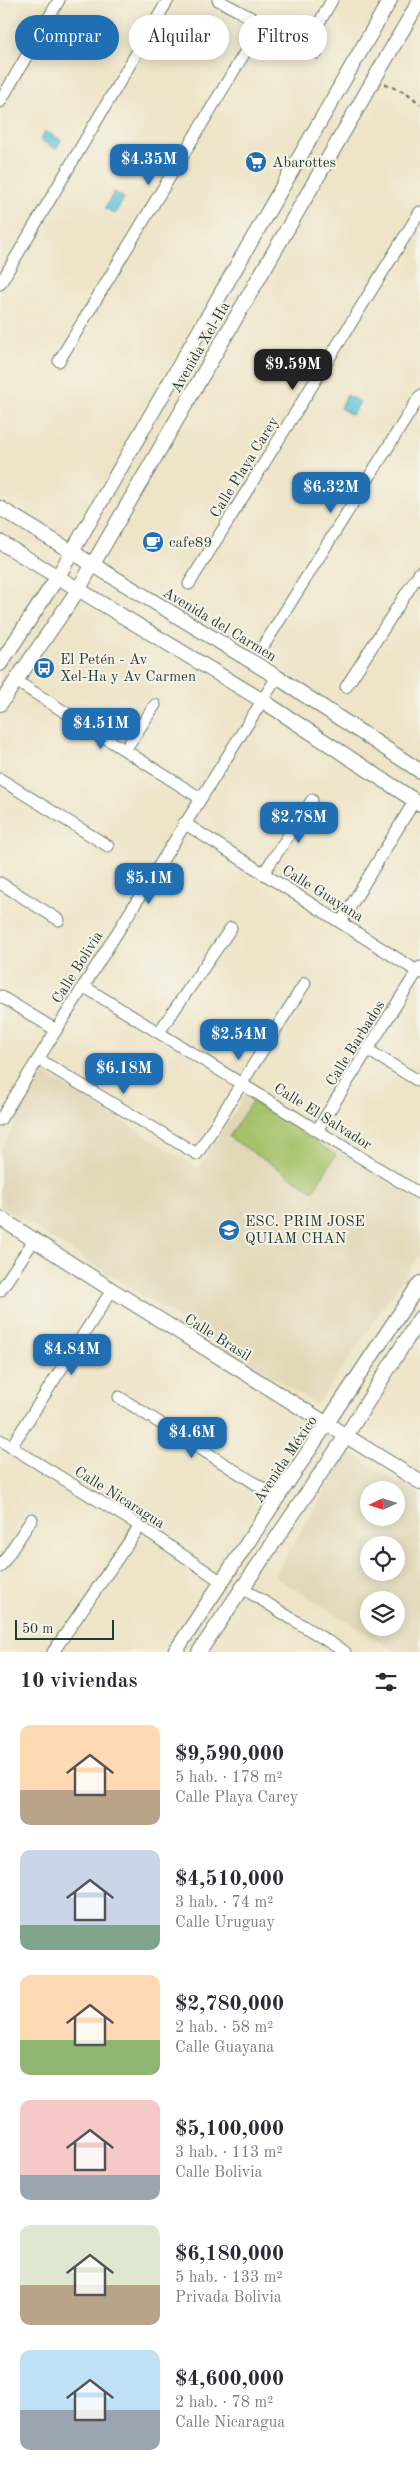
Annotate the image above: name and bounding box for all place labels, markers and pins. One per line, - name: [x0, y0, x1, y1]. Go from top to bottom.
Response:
- pin: $4.35M: [108, 144, 190, 186]
- supermarket icon: Abarottes: [244, 150, 268, 174]
- place label: Abarottes: [272, 156, 336, 171]
- pin: $9.59M: [252, 348, 334, 391]
- pin: $6.32M: [290, 472, 372, 514]
- cafe icon: cafe89: [141, 530, 165, 554]
- place label: cafe89: [169, 536, 212, 551]
- place label: El Petén - Av Xel-Ha y Av Carmen: [60, 653, 196, 685]
- bus stop icon: El Petén - Av Xel-Ha y Av Carmen: [32, 656, 56, 680]
- pin: $4.51M: [60, 708, 142, 750]
- pin: $2.78M: [258, 802, 340, 844]
- pin: $5.1M: [114, 862, 184, 905]
- pin: $2.54M: [198, 1018, 280, 1061]
- pin: $6.18M: [83, 1052, 165, 1095]
- place label: ESC. PRIM JOSE QUIAM CHAN: [245, 1215, 365, 1247]
- school or university icon: ESC. PRIM JOSE QUIAM CHAN: [217, 1218, 241, 1242]
- pin: $4.84M: [31, 1334, 113, 1376]
- pin: $4.6M: [157, 1416, 227, 1459]

